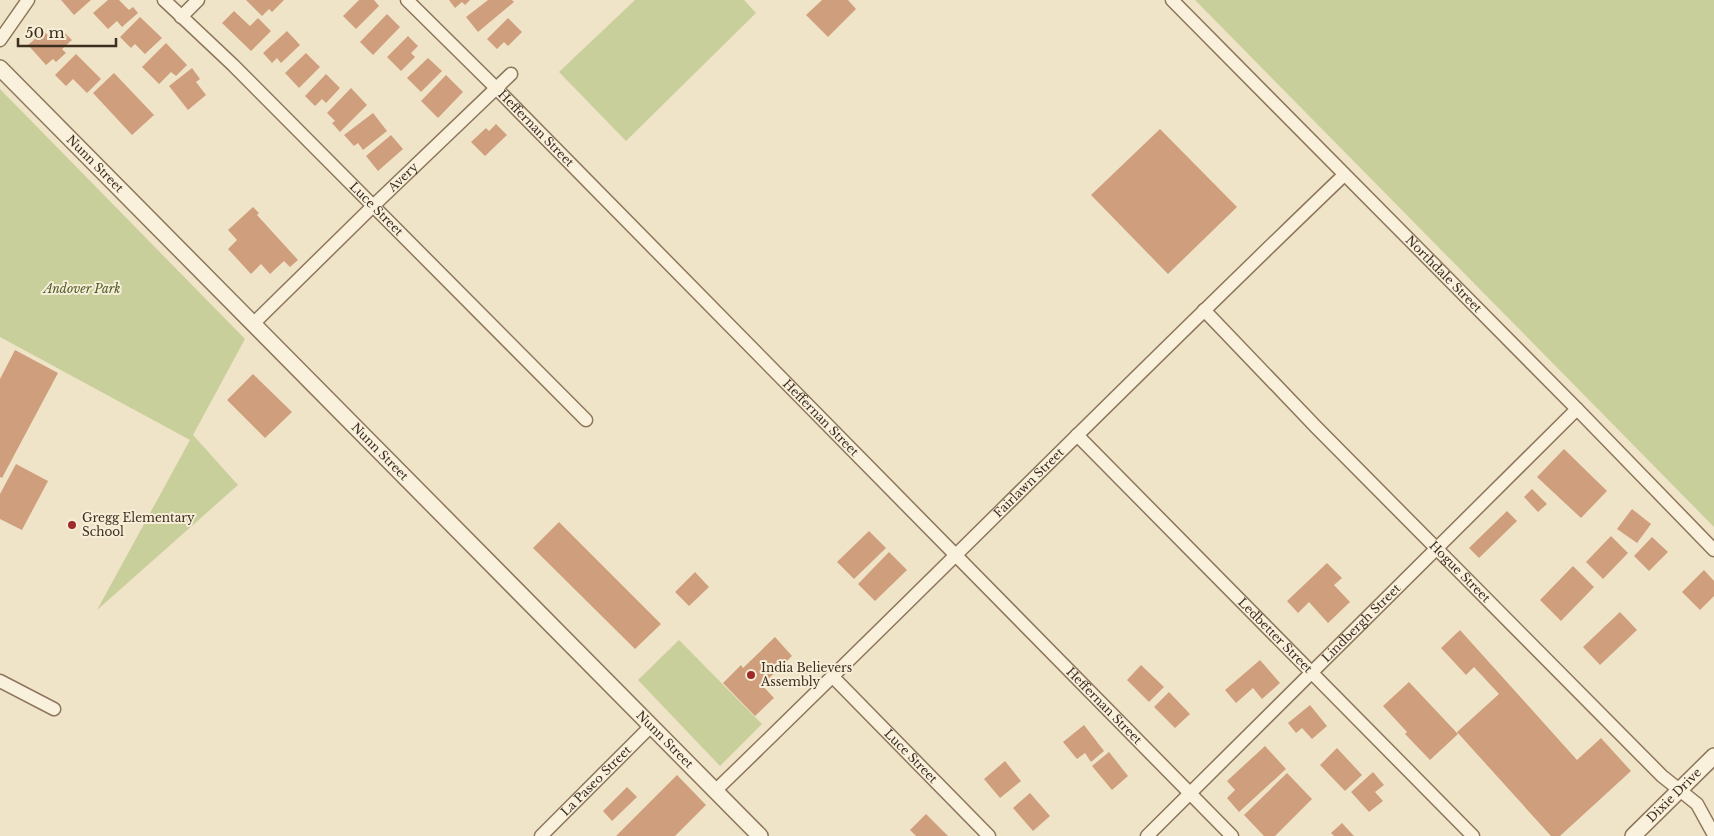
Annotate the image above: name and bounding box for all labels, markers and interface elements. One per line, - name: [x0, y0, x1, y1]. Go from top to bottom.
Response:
- scale bar: [18, 15, 115, 47]
- text: 50 m: [25, 23, 65, 42]
- street label: Heffernan Street: [495, 87, 578, 170]
- street label: Nunn Street: [64, 132, 127, 196]
- street label: Avery: [384, 159, 421, 195]
- street label: Luce Street: [347, 179, 407, 239]
- street label: Northdale Street: [1403, 232, 1485, 316]
- park label: Andover Park: [42, 281, 120, 296]
- street label: Heffernan Street: [780, 376, 862, 459]
- street label: Nunn Street: [349, 420, 412, 484]
- street label: Fairlawn Street: [990, 444, 1067, 520]
- place label: Gregg Elementary School: [82, 510, 195, 539]
- marker: Gregg Elementary School: [66, 519, 78, 531]
- street label: Hogue Street: [1426, 538, 1494, 606]
- street label: Lindbergh Street: [1318, 580, 1404, 665]
- street label: Ledbetter Street: [1235, 595, 1316, 676]
- place label: India Believers Assembly: [760, 660, 852, 689]
- street label: Heffernan Street: [1063, 664, 1146, 747]
- marker: India Believers Assembly: [745, 669, 757, 681]
- street label: Nunn Street: [633, 708, 697, 772]
- street label: Luce Street: [881, 726, 941, 786]
- street label: La Paseo Street: [558, 742, 634, 819]
- street label: Dixie Drive: [1643, 765, 1704, 825]

